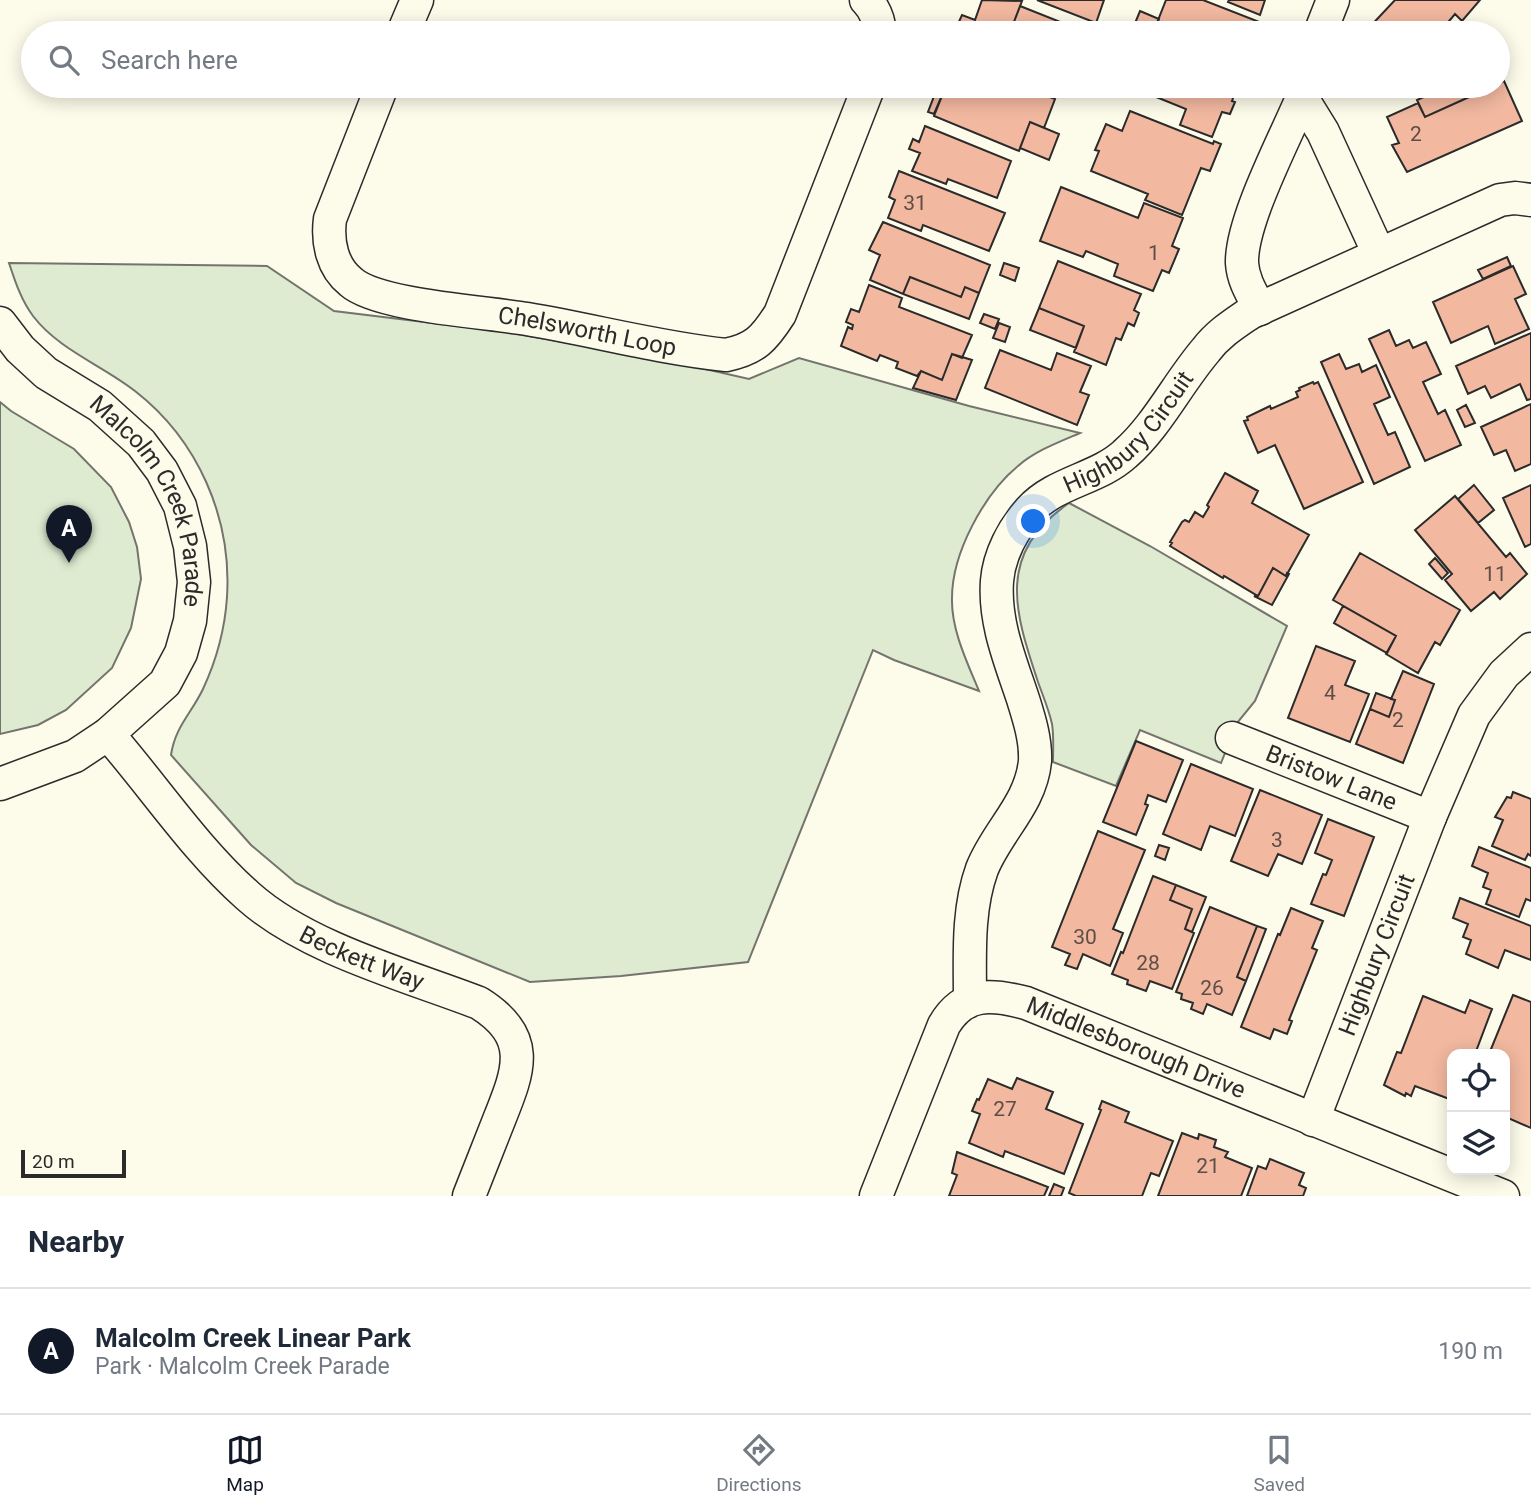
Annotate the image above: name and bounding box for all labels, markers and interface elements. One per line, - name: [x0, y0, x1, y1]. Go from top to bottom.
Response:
- search box: [21, 21, 1510, 98]
- icon: search: [45, 41, 83, 79]
- text: Search here: [101, 45, 238, 75]
- house number: 2: [1410, 122, 1422, 146]
- house number: 31: [903, 191, 927, 215]
- house number: 1: [1148, 241, 1160, 265]
- street label: Chelsworth Loop: [497, 301, 679, 362]
- street label: Highbury Circuit: [1059, 366, 1199, 499]
- street label: Malcolm Creek Parade: [84, 390, 208, 608]
- your location: [1016, 504, 1050, 538]
- pin: A: [46, 505, 92, 563]
- house number: 11: [1483, 562, 1507, 586]
- house number: 4: [1324, 681, 1336, 705]
- house number: 2: [1392, 708, 1404, 732]
- street label: Bristow Lane: [1262, 739, 1401, 816]
- house number: 3: [1271, 828, 1283, 852]
- street label: Highbury Circuit: [1333, 870, 1421, 1040]
- street label: Beckett Way: [295, 920, 428, 996]
- house number: 30: [1073, 925, 1097, 949]
- house number: 28: [1136, 951, 1160, 975]
- house number: 26: [1200, 976, 1224, 1000]
- street label: Middlesborough Drive: [1023, 991, 1250, 1104]
- map controls: [1447, 1049, 1510, 1175]
- button: locate: [1447, 1049, 1510, 1112]
- house number: 27: [993, 1097, 1017, 1121]
- button: layers: [1447, 1112, 1510, 1175]
- scale bar: [21, 1147, 126, 1179]
- text: 20 m: [32, 1150, 75, 1173]
- house number: 21: [1196, 1154, 1220, 1178]
- text: Nearby: [28, 1224, 124, 1259]
- text: Malcolm Creek Linear Park: [95, 1323, 411, 1353]
- text: A: [43, 1338, 59, 1365]
- text: 190 m: [1438, 1338, 1503, 1365]
- text: Park · Malcolm Creek Parade: [95, 1353, 390, 1380]
- tab: Map: [226, 1431, 264, 1496]
- tab: Directions: [716, 1431, 801, 1496]
- tab: Saved: [1254, 1431, 1305, 1496]

